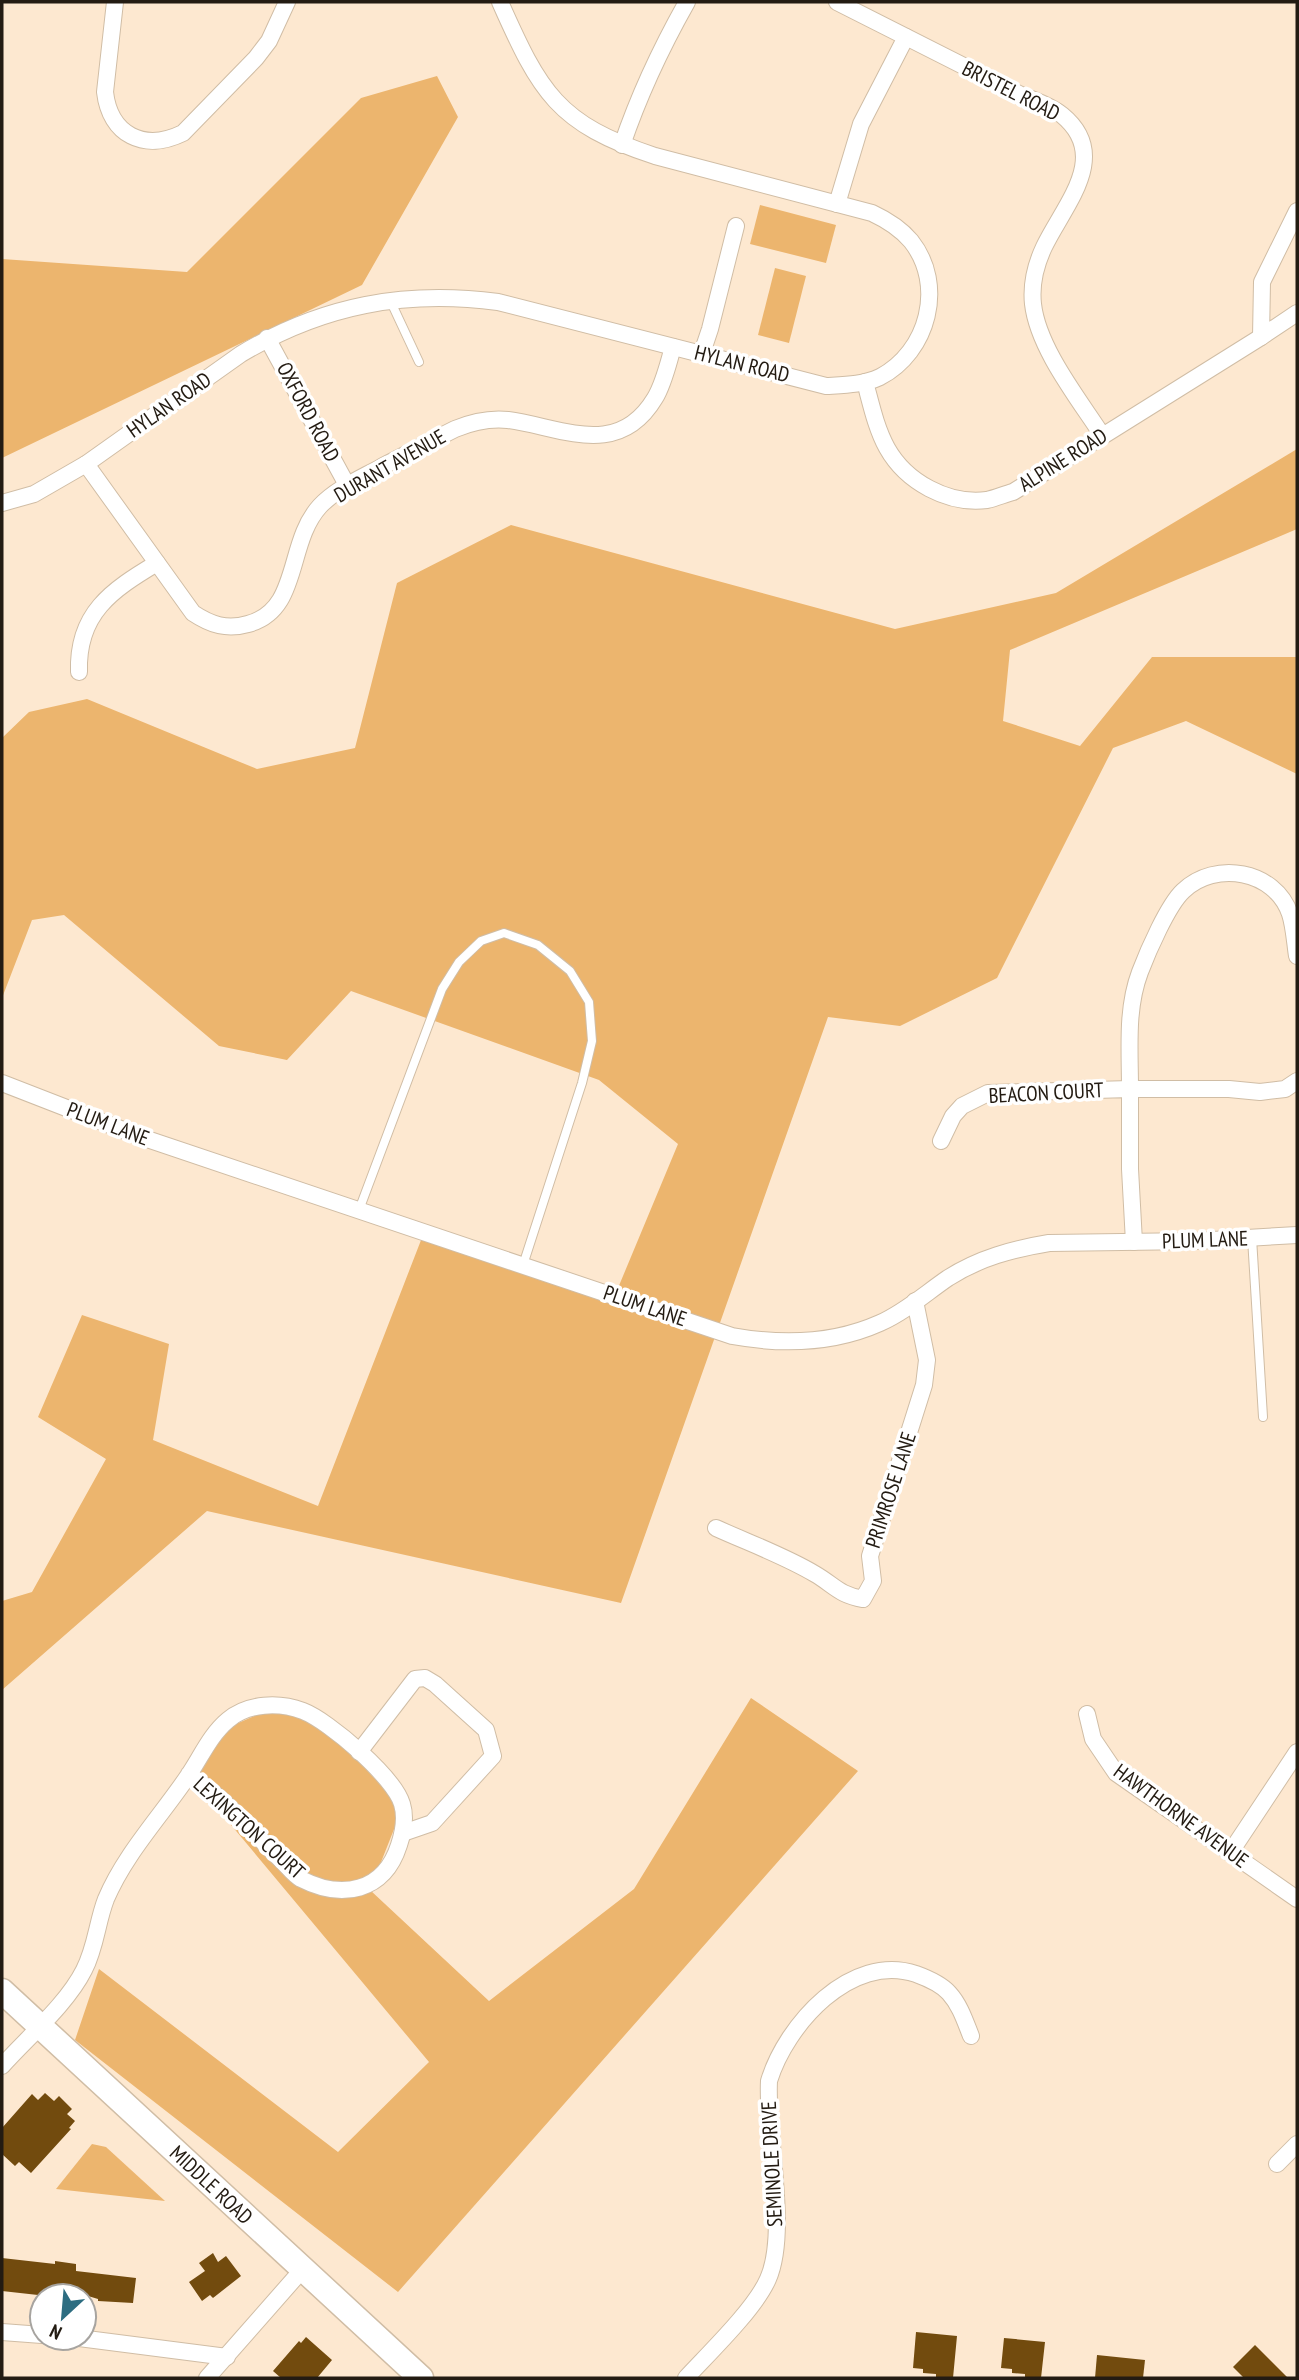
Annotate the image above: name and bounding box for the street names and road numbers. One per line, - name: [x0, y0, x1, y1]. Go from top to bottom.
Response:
- street label: BRISTEL ROAD: [958, 54, 1065, 127]
- street label: HYLAN ROAD: [692, 339, 792, 388]
- street label: OXFORD ROAD: [271, 357, 346, 466]
- street label: HYLAN ROAD: [121, 366, 216, 443]
- street label: ALPINE ROAD: [1013, 422, 1112, 497]
- street label: DURANT AVENUE: [329, 423, 450, 508]
- street label: BEACON COURT: [988, 1076, 1105, 1109]
- street label: PLUM LANE: [63, 1096, 153, 1152]
- street label: PLUM LANE: [1162, 1225, 1248, 1254]
- street label: PLUM LANE: [600, 1279, 690, 1332]
- street label: PRIMROSE LANE: [859, 1428, 922, 1551]
- street label: HAWTHORNE AVENUE: [1109, 1758, 1254, 1874]
- street label: LEXINGTON COURT: [188, 1771, 311, 1885]
- street label: SEMINOLE DRIVE: [755, 2100, 788, 2228]
- street label: MIDDLE ROAD: [164, 2139, 259, 2230]

